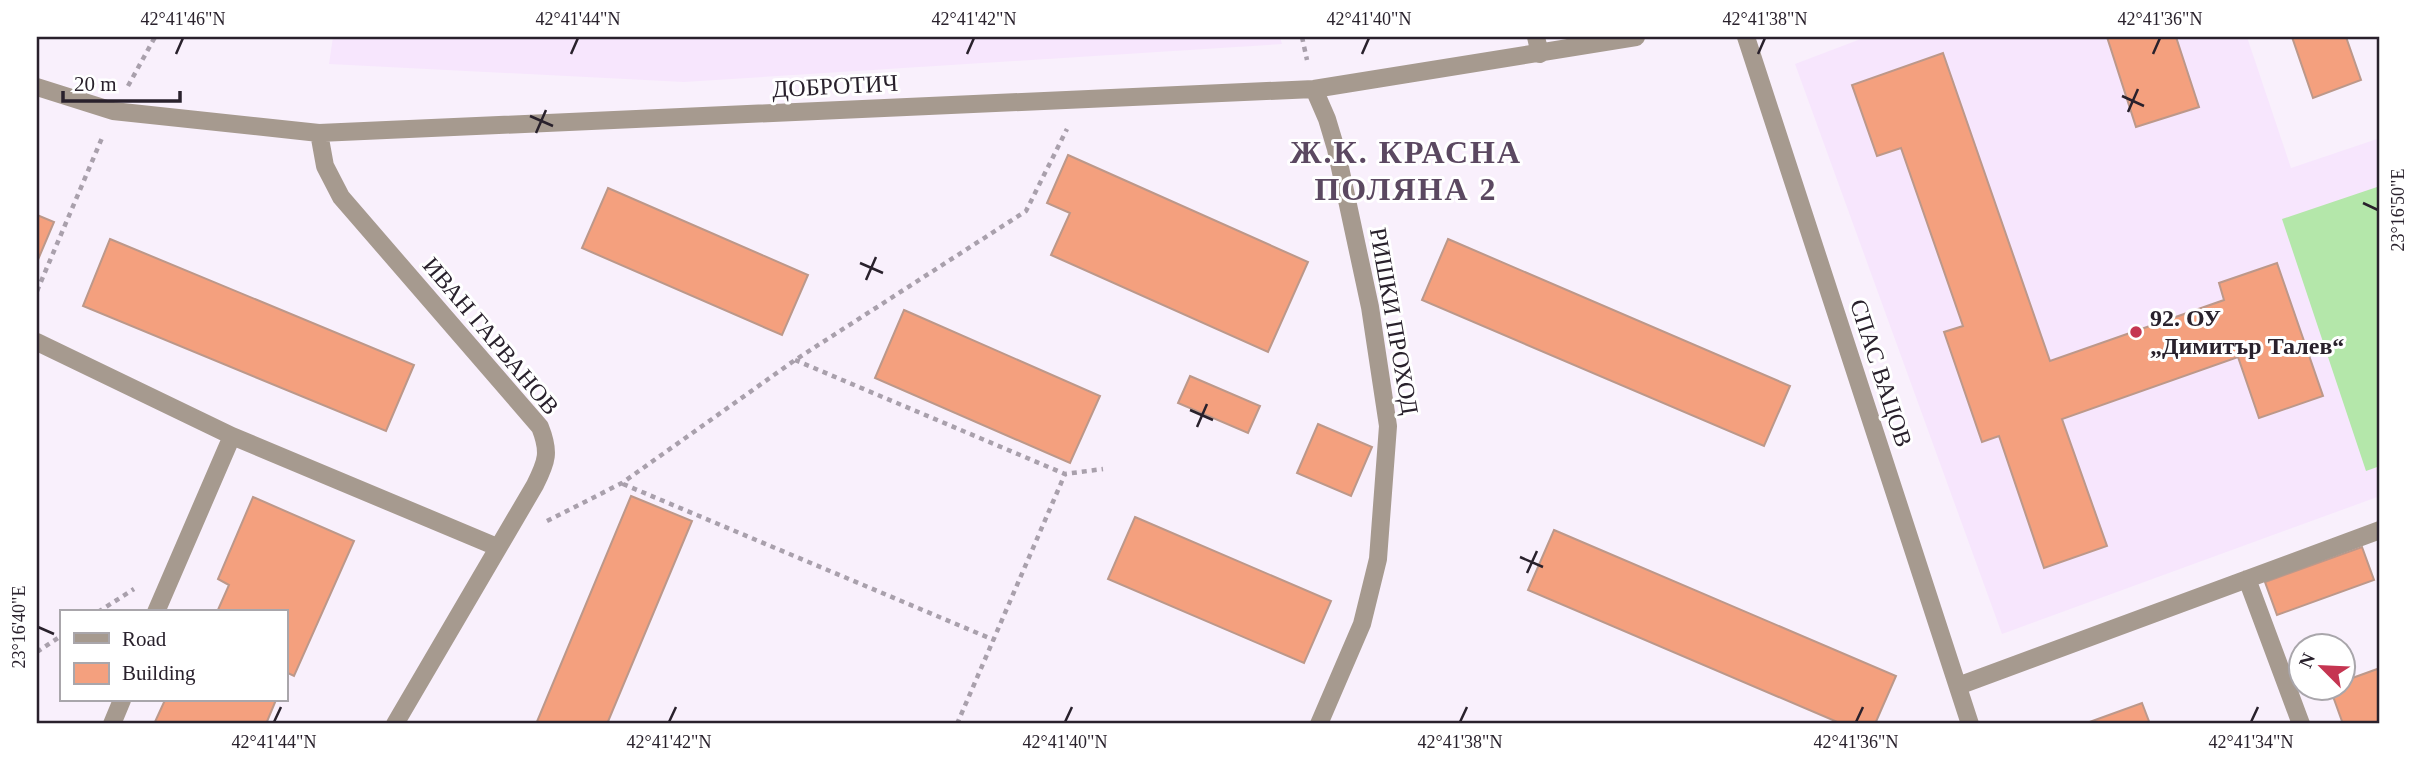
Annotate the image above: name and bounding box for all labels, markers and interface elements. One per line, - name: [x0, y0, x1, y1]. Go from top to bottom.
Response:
- text: 42°41'46"N: [141, 9, 225, 29]
- text: 42°41'44"N: [536, 9, 620, 29]
- text: 42°41'42"N: [932, 9, 1016, 29]
- text: 42°41'40"N: [1327, 9, 1411, 29]
- text: 42°41'38"N: [1723, 9, 1807, 29]
- text: 42°41'36"N: [2118, 9, 2202, 29]
- scale bar: [63, 60, 180, 104]
- street label: ДОБРОТИЧ: [771, 70, 899, 102]
- text: 20 m: [74, 72, 117, 96]
- district label: Ж.К. КРАСНА ПОЛЯНА 2: [1290, 134, 1522, 207]
- text: 23°16'50"E: [2388, 169, 2408, 251]
- street label: РИШКИ ПРОХОД: [1365, 226, 1423, 416]
- street label: ИВАН ГАРВАНОВ: [418, 252, 564, 420]
- street label: СПАС ВАЦОВ: [1845, 296, 1917, 450]
- place label: 92. ОУ „Димитър Талев“: [2150, 305, 2344, 359]
- marker: 92. ОУ „Димитър Талев“: [2128, 324, 2144, 340]
- text: 23°16'40"E: [9, 586, 29, 668]
- legend: [60, 610, 287, 702]
- text: Road: [122, 627, 167, 651]
- north arrow: [2288, 632, 2358, 702]
- text: N: [2295, 650, 2319, 671]
- text: Building: [122, 661, 196, 685]
- text: 42°41'44"N: [232, 732, 316, 752]
- text: 42°41'42"N: [627, 732, 711, 752]
- text: 42°41'40"N: [1023, 732, 1107, 752]
- text: 42°41'38"N: [1418, 732, 1502, 752]
- text: 42°41'36"N: [1814, 732, 1898, 752]
- text: 42°41'34"N: [2209, 732, 2293, 752]

